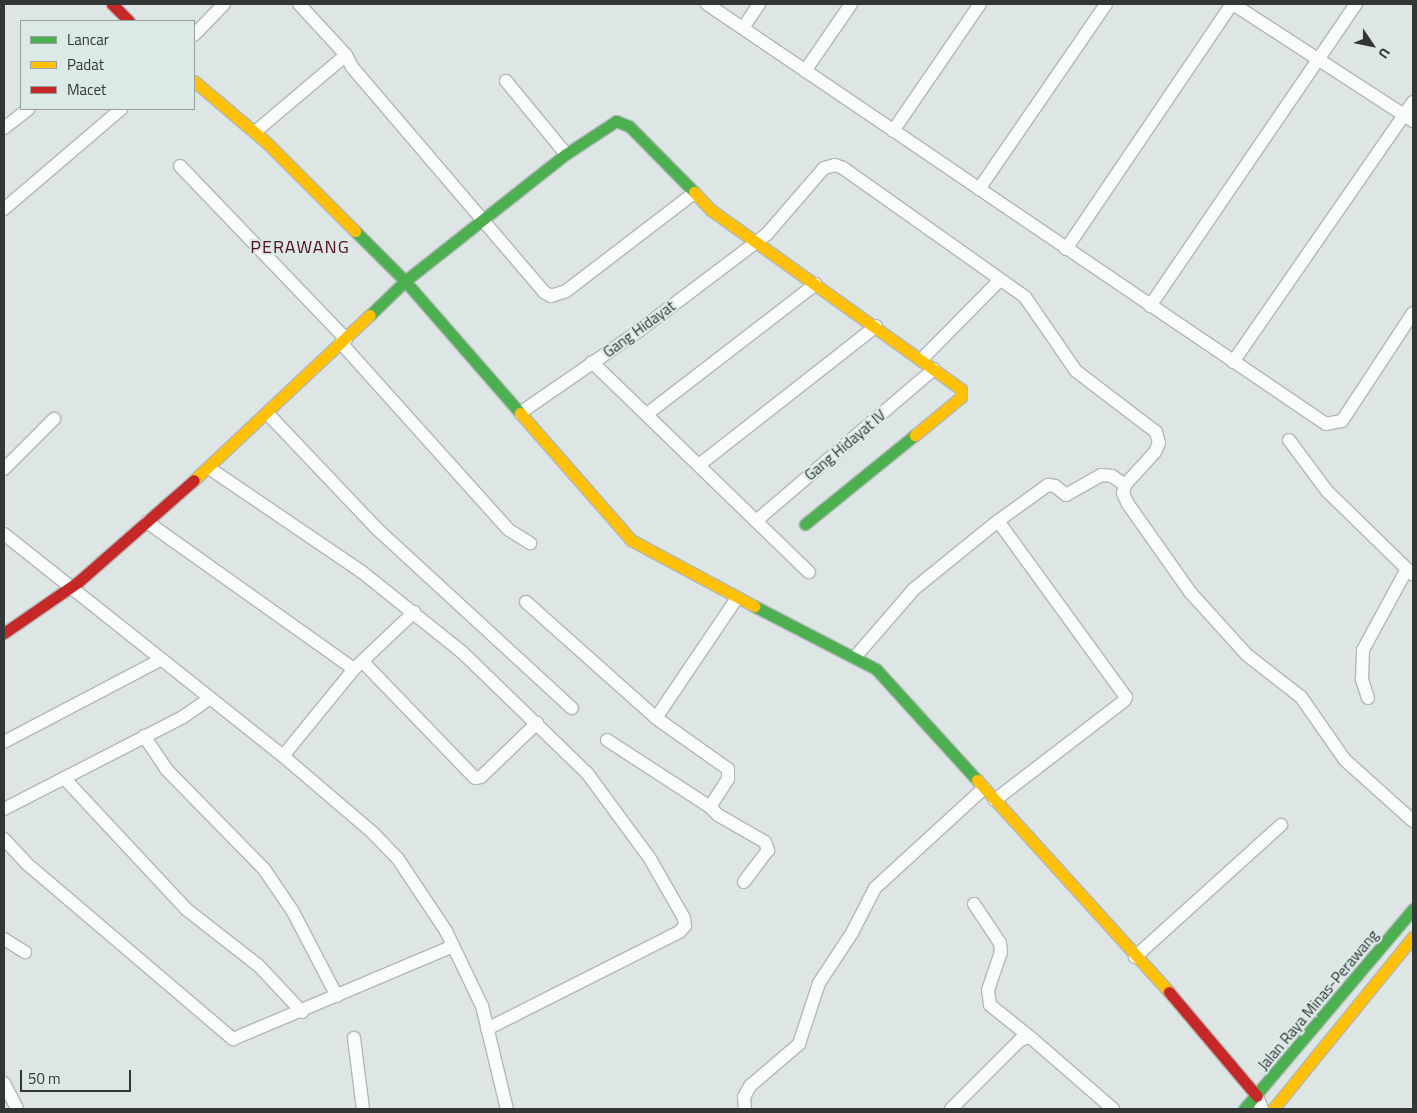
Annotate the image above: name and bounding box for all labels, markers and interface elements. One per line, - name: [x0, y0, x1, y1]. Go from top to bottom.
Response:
- legend: [20, 20, 195, 110]
- north arrow: [1347, 20, 1397, 70]
- text: Lancar: [67, 28, 109, 51]
- text: U: [1374, 44, 1396, 63]
- text: Padat: [67, 53, 104, 76]
- text: Macet: [67, 78, 106, 101]
- district label: PERAWANG: [249, 236, 351, 258]
- street label: Gang Hidayat: [600, 297, 678, 361]
- street label: Gang Hidayat IV: [801, 406, 889, 484]
- street label: Jalan Raya Minas-Perawang: [1254, 926, 1382, 1074]
- scale bar: [22, 1060, 134, 1092]
- text: 50 m: [28, 1067, 61, 1090]

